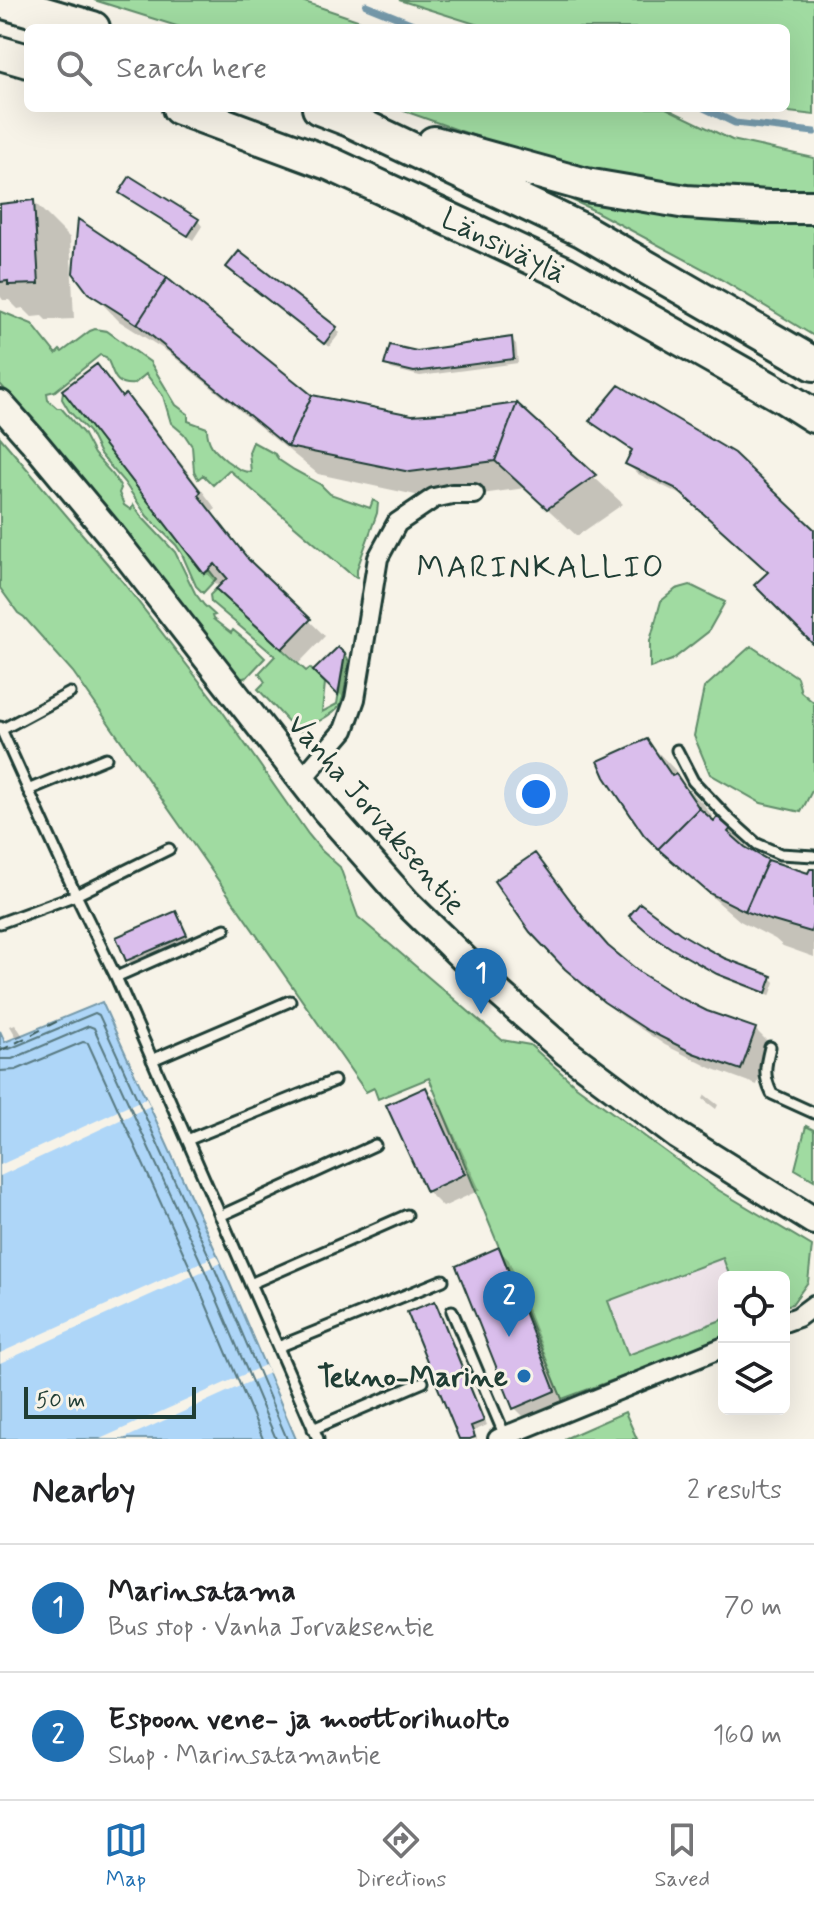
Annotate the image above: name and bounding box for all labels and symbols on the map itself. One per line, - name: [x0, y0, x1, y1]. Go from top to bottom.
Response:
- street label: Länsiväylä: [435, 199, 572, 293]
- district label: MARINKALLIO: [416, 547, 666, 589]
- street label: Vanha Jorvaksentie: [278, 706, 474, 924]
- your location: [516, 774, 556, 814]
- pin: 1: [455, 948, 507, 1014]
- pin: 2: [483, 1271, 535, 1337]
- place label: Tekno-Marine: [317, 1358, 508, 1397]
- marker: Tekno-Marine: [515, 1367, 533, 1385]
- scale bar: [24, 1383, 196, 1419]

